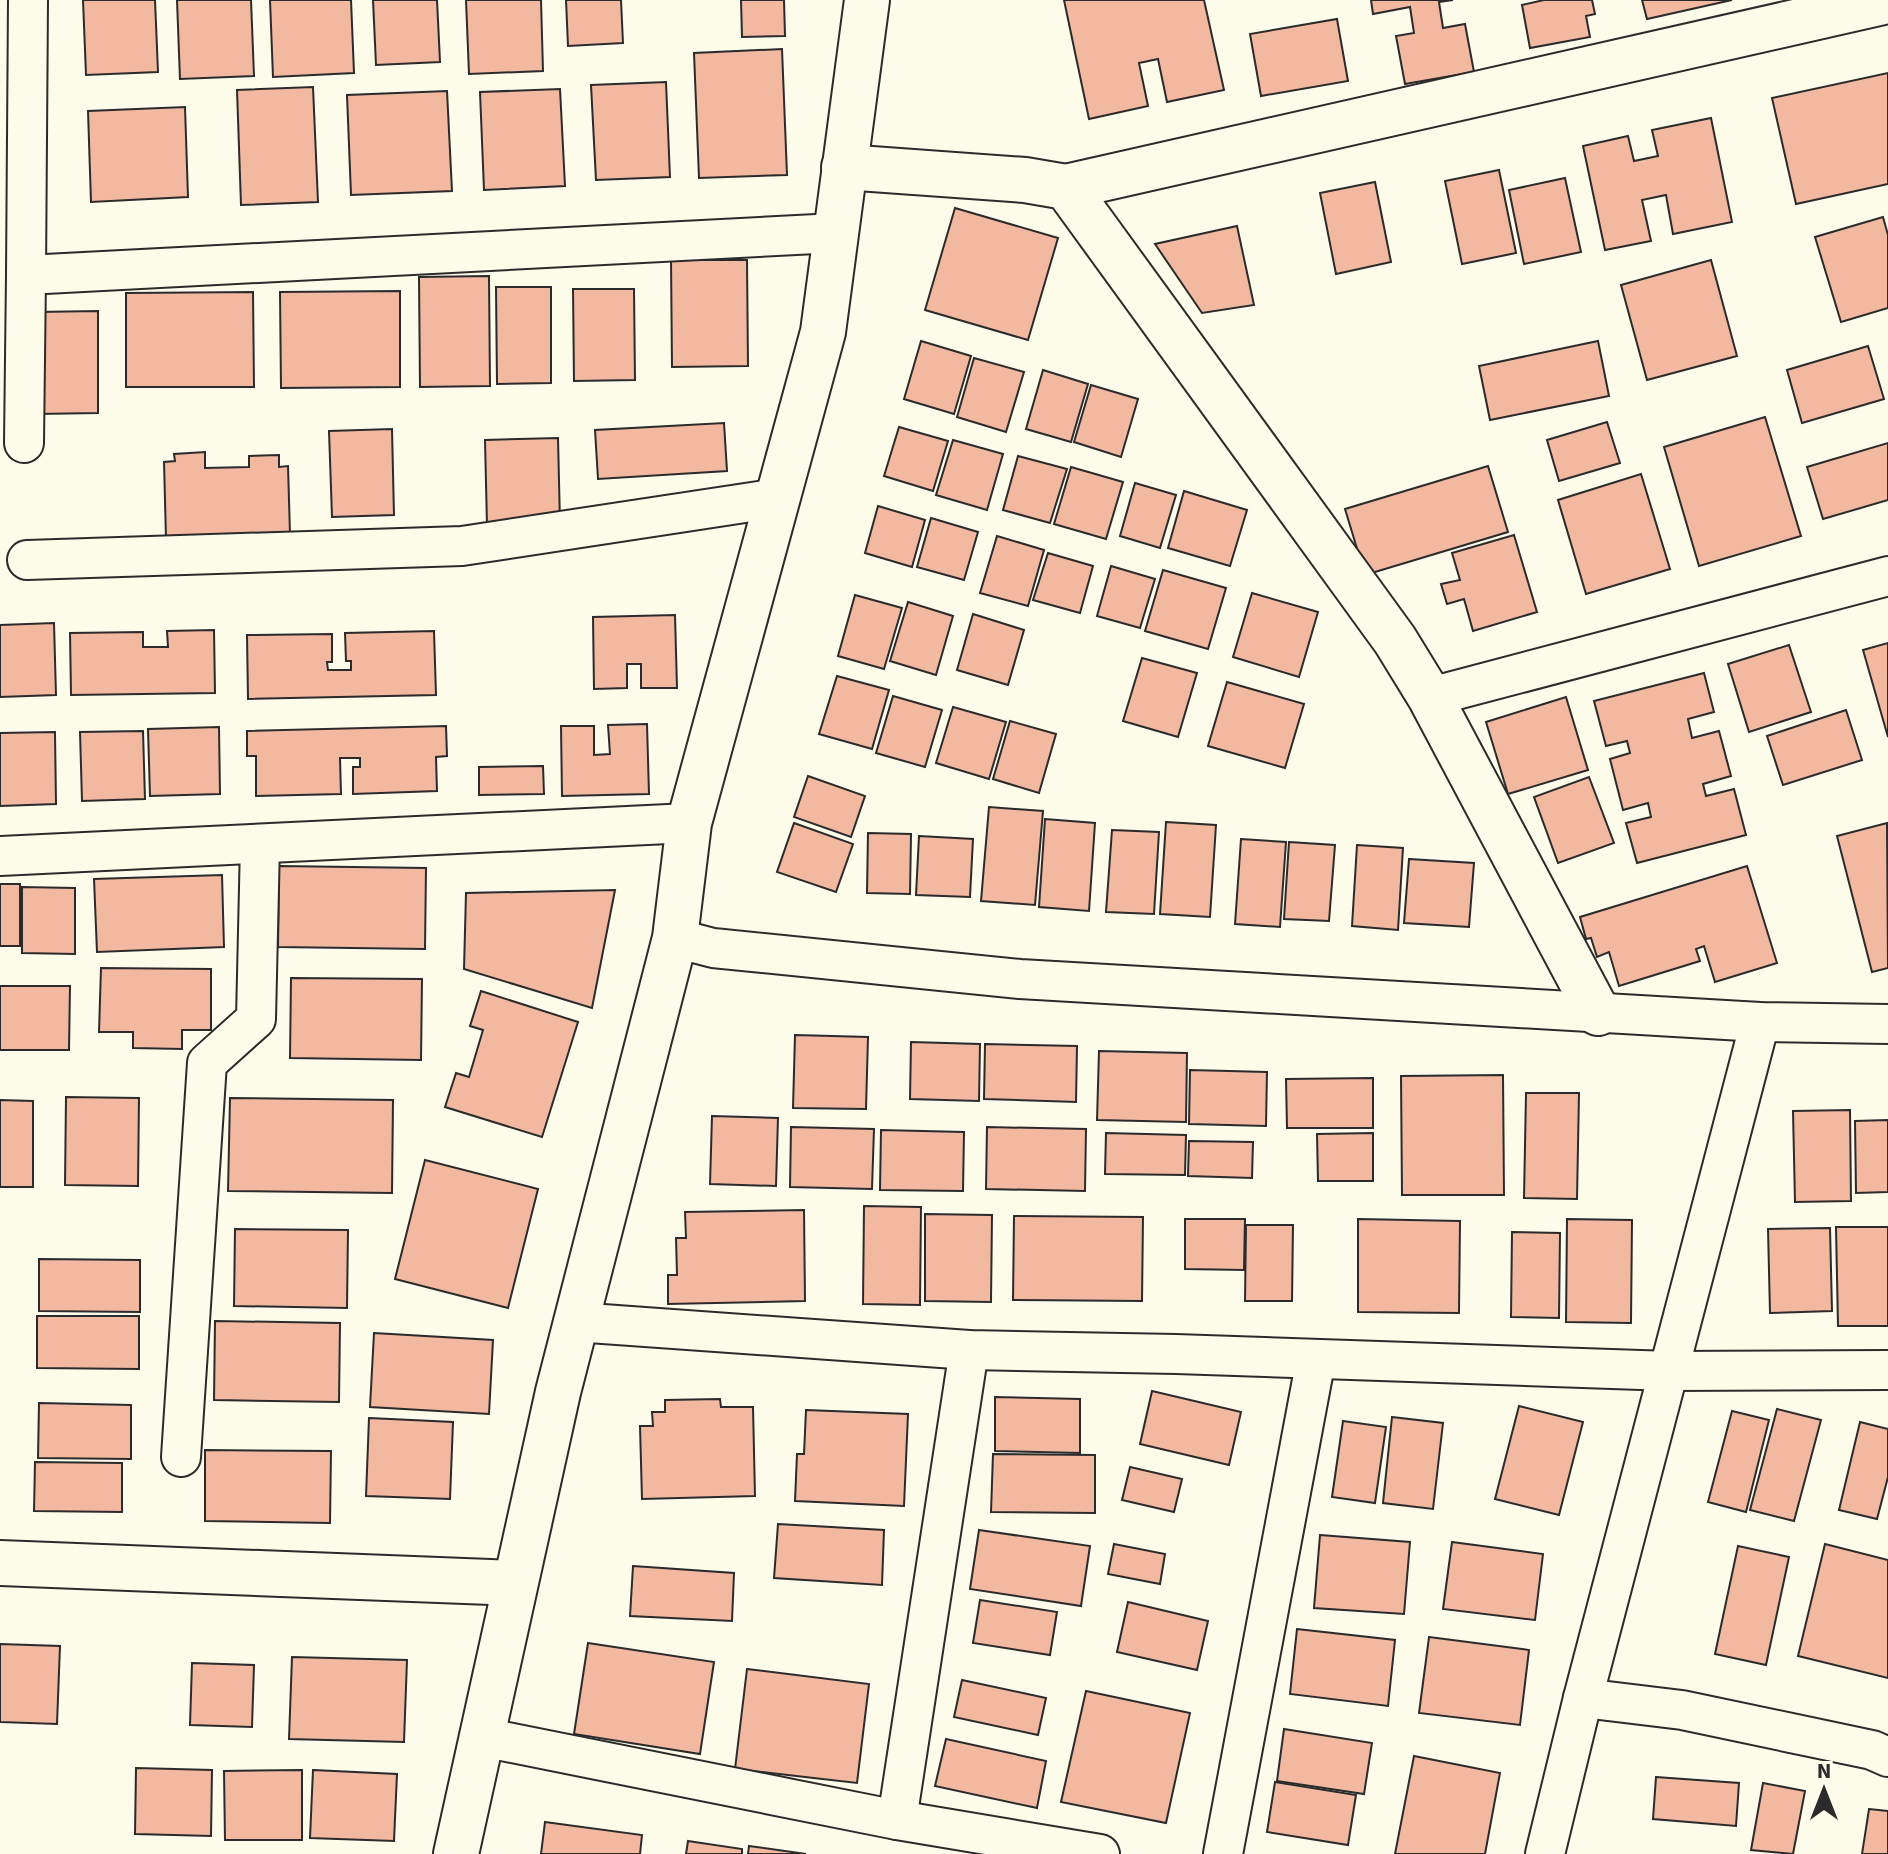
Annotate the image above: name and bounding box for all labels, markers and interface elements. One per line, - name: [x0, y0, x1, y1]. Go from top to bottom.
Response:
- north arrow: [1784, 1750, 1864, 1830]
- text: N: [1817, 1755, 1831, 1787]

